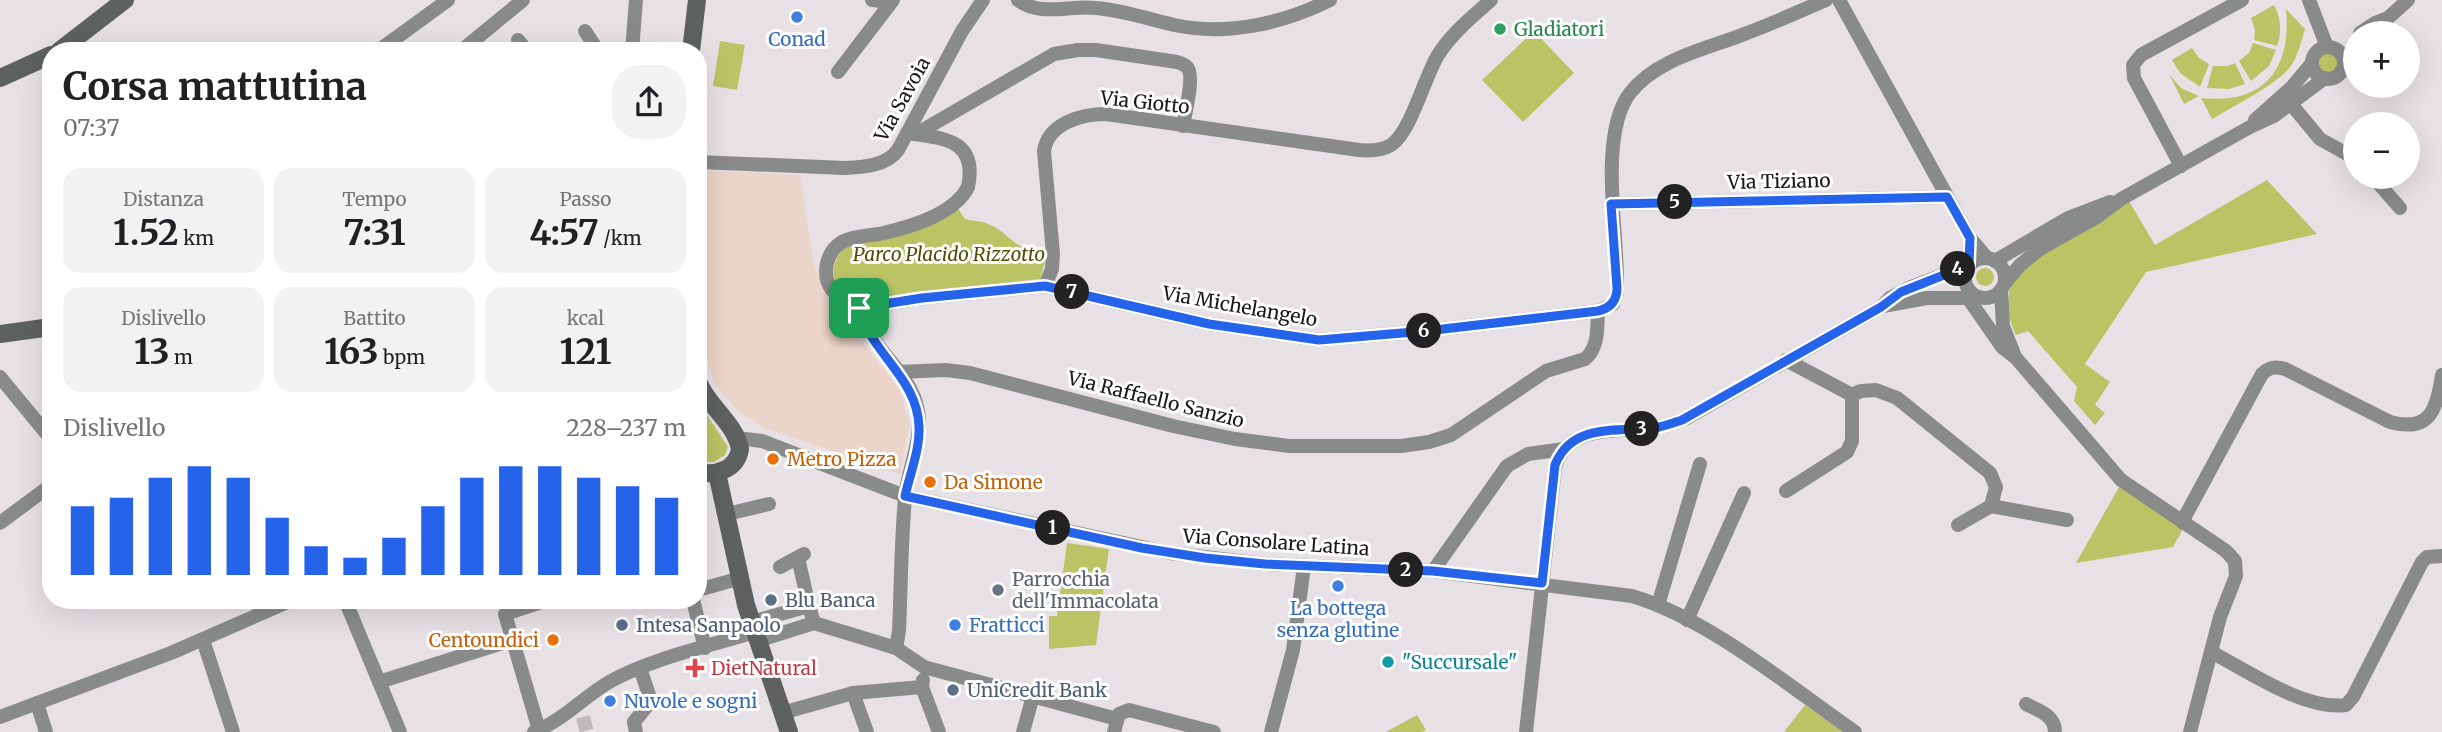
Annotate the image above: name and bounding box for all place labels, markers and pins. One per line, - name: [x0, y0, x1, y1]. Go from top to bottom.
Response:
- marker: Conad: [789, 9, 805, 25]
- place label: Gladiatori: [1514, 17, 1604, 41]
- marker: Gladiatori: [1492, 21, 1508, 37]
- place label: Conad: [768, 27, 826, 51]
- pin: 5: [1658, 184, 1692, 220]
- pin: 4: [1940, 252, 1976, 286]
- pin: 7: [1054, 274, 1090, 310]
- pin: [829, 278, 889, 338]
- pin: 6: [1406, 314, 1442, 348]
- pin: 3: [1624, 412, 1660, 446]
- place label: Metro Pizza: [787, 447, 896, 471]
- marker: Metro Pizza: [765, 451, 781, 467]
- place label: Da Simone: [944, 470, 1043, 494]
- marker: Da Simone: [922, 474, 938, 490]
- pin: 1: [1036, 510, 1070, 546]
- pin: 2: [1388, 552, 1424, 588]
- place label: Parrocchia dell'Immacolata: [1012, 567, 1159, 613]
- marker: La bottega senza glutine: [1330, 578, 1346, 594]
- marker: Parrocchia dell'Immacolata: [990, 582, 1006, 598]
- place label: Blu Banca: [785, 588, 875, 612]
- marker: Blu Banca: [763, 592, 779, 608]
- place label: La bottega senza glutine: [1277, 596, 1399, 642]
- place label: Intesa Sanpaolo: [636, 613, 781, 637]
- place label: Fratticci: [969, 613, 1045, 637]
- marker: Intesa Sanpaolo: [614, 617, 630, 633]
- marker: Fratticci: [947, 617, 963, 633]
- place label: Centoundici: [429, 628, 539, 652]
- marker: Centoundici: [545, 632, 561, 648]
- place label: "Succursale": [1402, 650, 1517, 674]
- marker: "Succursale": [1380, 654, 1396, 670]
- place label: DietNatural: [711, 656, 817, 680]
- marker: DietNatural: [685, 658, 705, 678]
- place label: UniCredit Bank: [967, 678, 1107, 702]
- marker: UniCredit Bank: [945, 682, 961, 698]
- place label: Nuvole e sogni: [624, 689, 757, 713]
- marker: Nuvole e sogni: [602, 693, 618, 709]

